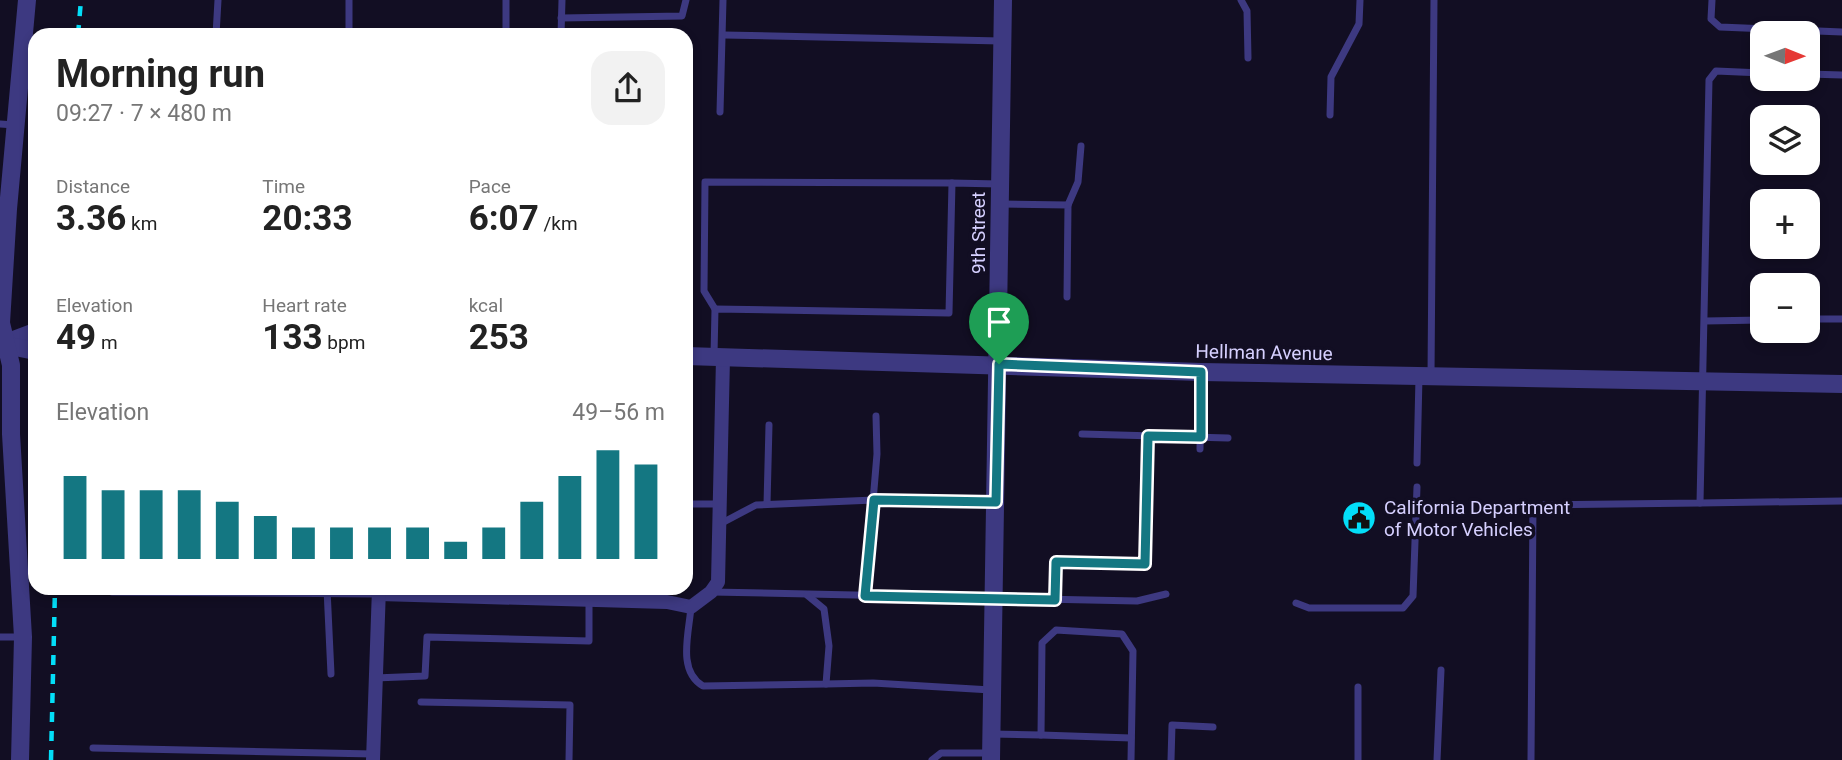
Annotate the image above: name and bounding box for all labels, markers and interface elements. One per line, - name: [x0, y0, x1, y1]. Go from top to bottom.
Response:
- north arrow: [1750, 21, 1820, 91]
- map controls: [1750, 21, 1820, 343]
- button: share: [591, 51, 665, 125]
- text: Morning run: [56, 52, 265, 96]
- text: 09:27 · 7 × 480 m: [56, 100, 232, 127]
- button: layers: [1750, 105, 1820, 175]
- text: Distance: [56, 175, 130, 198]
- text: Time: [262, 175, 305, 198]
- text: Pace: [469, 175, 511, 198]
- button: +: [1750, 189, 1820, 259]
- street label: 9th Street: [967, 192, 990, 274]
- text: 3.36: [56, 198, 126, 239]
- text: 20:33: [262, 198, 353, 239]
- text: 6:07: [469, 198, 539, 239]
- text: km: [126, 212, 157, 235]
- text: /km: [539, 212, 578, 235]
- button: −: [1750, 273, 1820, 343]
- pin: [969, 292, 1029, 364]
- text: Elevation: [56, 294, 133, 317]
- text: Heart rate: [262, 294, 347, 317]
- text: kcal: [469, 294, 503, 317]
- icon: arrive: [980, 303, 1018, 341]
- text: 49: [56, 317, 96, 358]
- text: 133: [262, 317, 323, 358]
- text: 253: [469, 317, 529, 358]
- text: m: [96, 331, 118, 354]
- text: bpm: [323, 331, 365, 354]
- street label: Hellman Avenue: [1195, 340, 1333, 365]
- text: Elevation: [56, 399, 149, 426]
- text: 49–56 m: [572, 399, 665, 426]
- place label: California Department of Motor Vehicles: [1384, 496, 1570, 541]
- public building icon: California Department of Motor Vehicles: [1340, 499, 1378, 537]

